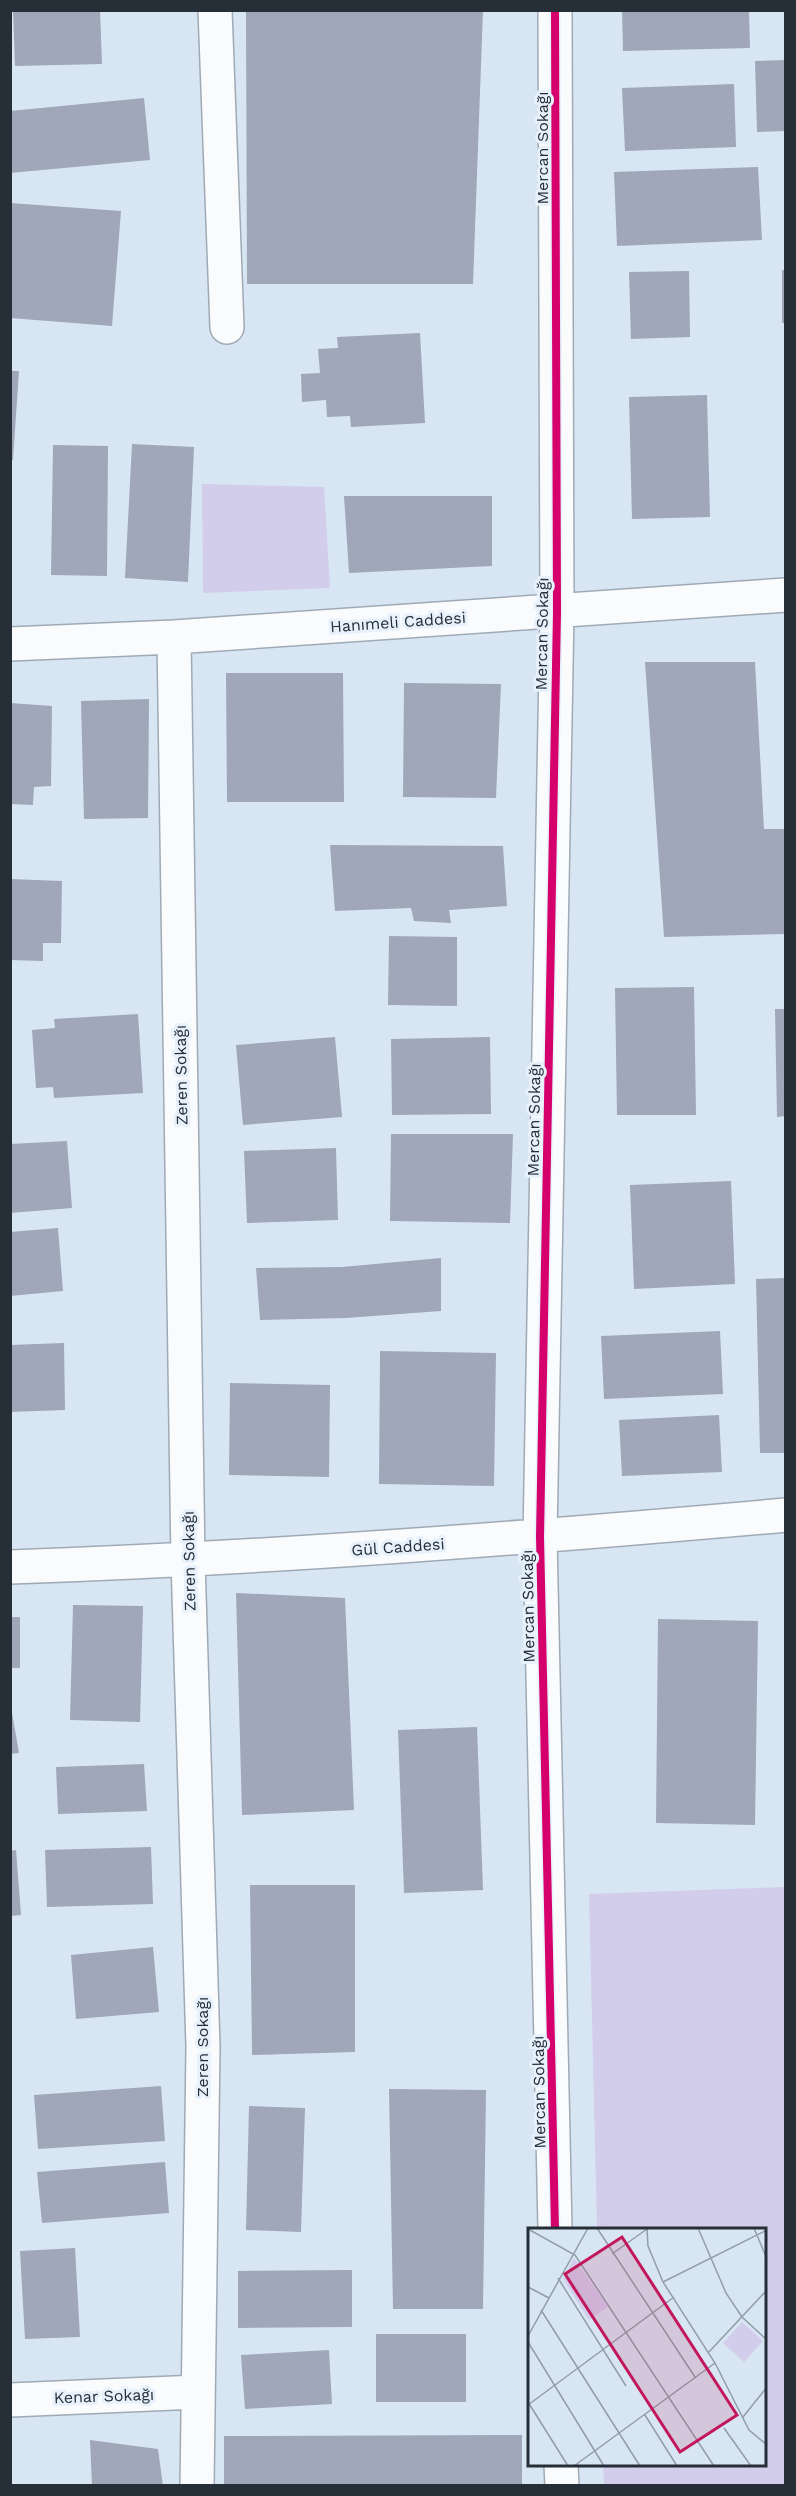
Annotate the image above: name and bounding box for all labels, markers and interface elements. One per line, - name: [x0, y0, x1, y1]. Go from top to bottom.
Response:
- street label: Mercan Sokağı: [533, 91, 552, 205]
- street label: Mercan Sokağı: [532, 577, 552, 691]
- street label: Hanımeli Caddesi: [330, 608, 466, 636]
- street label: Zeren Sokağı: [171, 1025, 191, 1125]
- street label: Mercan Sokağı: [524, 1063, 544, 1177]
- street label: Zeren Sokağı: [179, 1511, 199, 1611]
- street label: Gül Caddesi: [351, 1534, 445, 1560]
- street label: Mercan Sokağı: [518, 1549, 538, 1663]
- street label: Zeren Sokağı: [193, 1997, 212, 2097]
- street label: Mercan Sokağı: [529, 2035, 549, 2149]
- inset map: [528, 2228, 766, 2466]
- street label: Kenar Sokağı: [54, 2385, 154, 2407]

